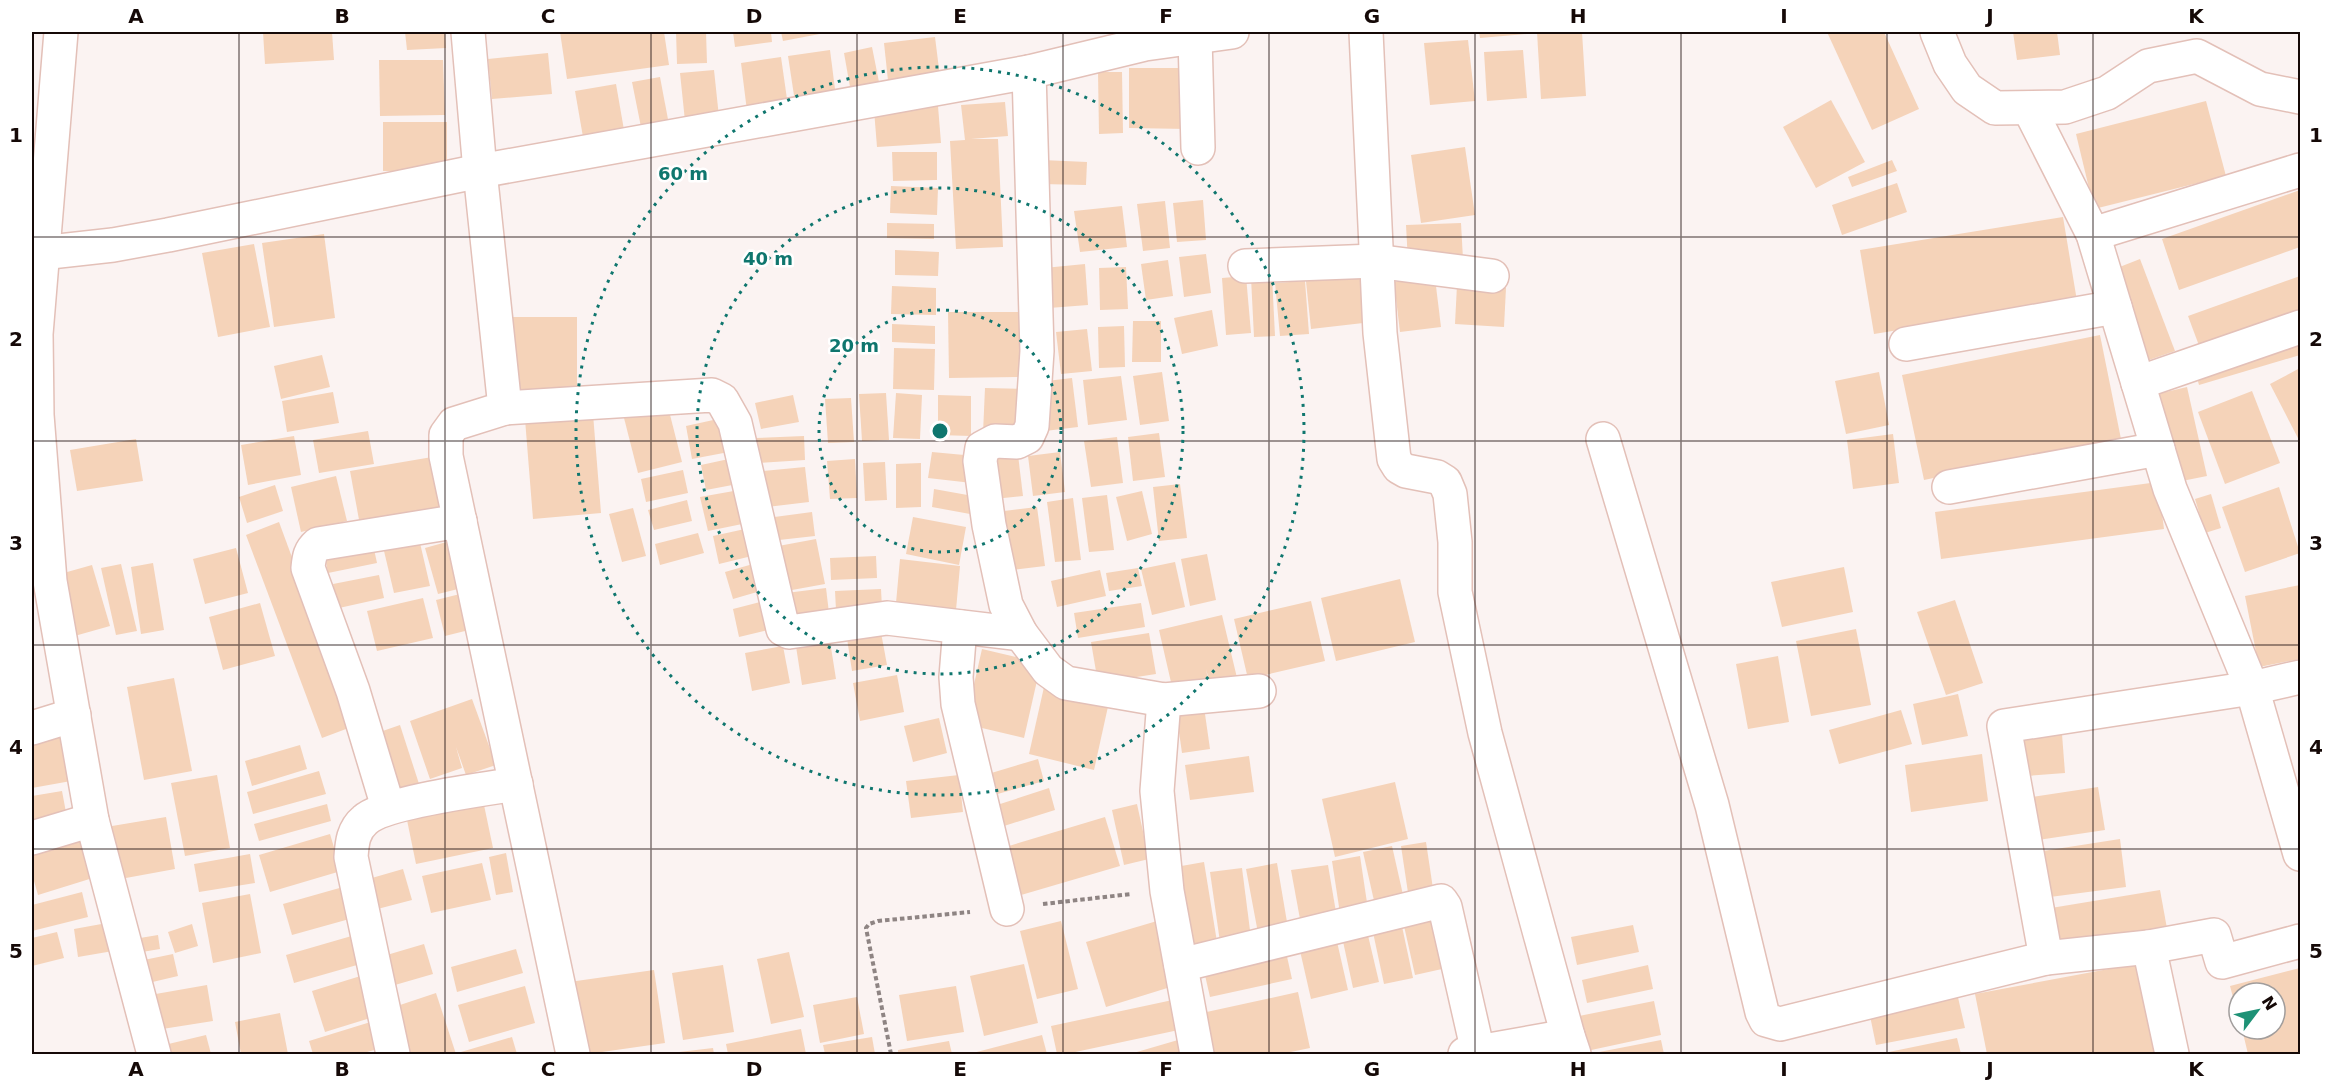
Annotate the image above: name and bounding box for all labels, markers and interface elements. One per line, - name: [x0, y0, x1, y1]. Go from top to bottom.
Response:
- text: A: [128, 4, 144, 28]
- text: B: [334, 4, 350, 28]
- text: C: [541, 4, 555, 28]
- text: D: [746, 4, 762, 28]
- text: E: [953, 4, 967, 28]
- text: F: [1159, 4, 1173, 28]
- text: G: [1364, 4, 1380, 28]
- text: H: [1570, 4, 1586, 28]
- text: I: [1780, 4, 1788, 28]
- text: J: [1984, 4, 1994, 28]
- text: K: [2188, 4, 2205, 28]
- text: 1: [9, 123, 23, 147]
- text: 1: [2309, 123, 2323, 147]
- text: 60 m: [658, 163, 708, 184]
- text: 40 m: [743, 248, 793, 269]
- text: 2: [9, 327, 23, 351]
- text: 2: [2309, 327, 2323, 351]
- text: 20 m: [829, 335, 879, 356]
- centre of rings: [930, 421, 950, 441]
- text: 3: [9, 531, 23, 555]
- text: 3: [2309, 531, 2323, 555]
- text: 4: [9, 735, 23, 759]
- text: 4: [2309, 735, 2323, 759]
- text: 5: [9, 939, 23, 963]
- text: 5: [2309, 939, 2323, 963]
- north arrow: [2227, 981, 2287, 1041]
- text: N: [2258, 993, 2281, 1014]
- text: A: [128, 1057, 144, 1081]
- text: B: [334, 1057, 350, 1081]
- text: C: [541, 1057, 555, 1081]
- text: D: [746, 1057, 762, 1081]
- text: E: [953, 1057, 967, 1081]
- text: F: [1159, 1057, 1173, 1081]
- text: G: [1364, 1057, 1380, 1081]
- text: H: [1570, 1057, 1586, 1081]
- text: I: [1780, 1057, 1788, 1081]
- text: J: [1984, 1057, 1994, 1081]
- text: K: [2188, 1057, 2205, 1081]

